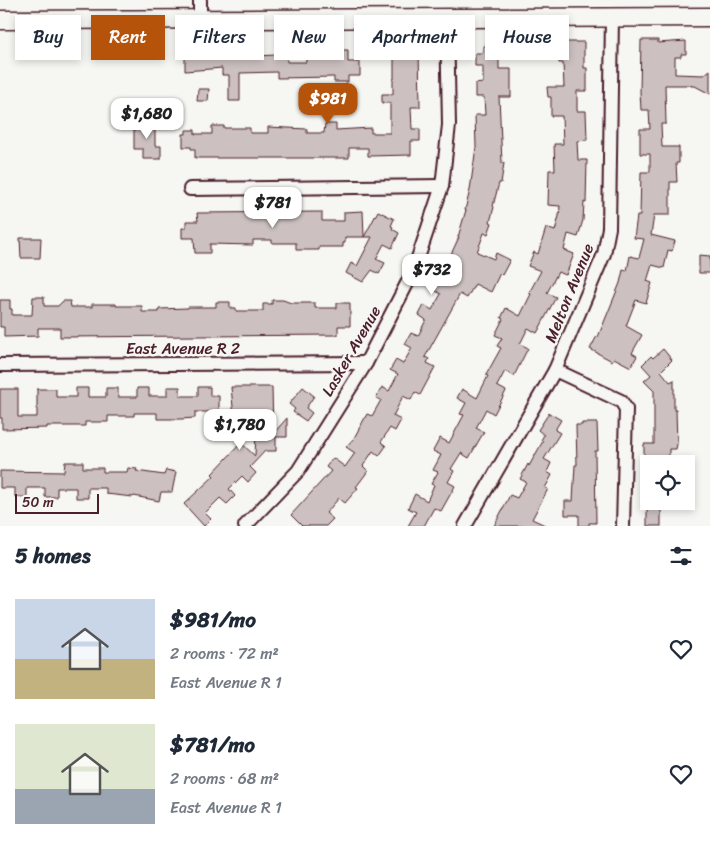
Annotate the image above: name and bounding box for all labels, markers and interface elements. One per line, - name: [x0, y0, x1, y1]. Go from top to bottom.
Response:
- chip: Buy: [15, 15, 81, 60]
- chip: Rent: [91, 15, 165, 60]
- chip: Filters: [175, 15, 264, 60]
- chip: New: [274, 15, 344, 60]
- chip: Apartment: [354, 15, 475, 60]
- chip: House: [485, 15, 569, 60]
- pin: $981: [298, 82, 358, 125]
- text: $981: [309, 84, 347, 113]
- pin: $1,680: [106, 98, 188, 140]
- text: $1,680: [122, 99, 172, 128]
- pin: $781: [243, 186, 303, 229]
- text: $781: [255, 188, 291, 217]
- street label: Melton Avenue: [536, 239, 602, 347]
- pin: $732: [402, 254, 462, 296]
- text: $732: [413, 255, 451, 284]
- street label: Lasker Avenue: [313, 300, 389, 402]
- street label: East Avenue R 2: [126, 334, 240, 363]
- pin: $1,780: [199, 408, 281, 451]
- text: $1,780: [215, 410, 265, 439]
- map controls: [640, 455, 695, 510]
- button: locate: [640, 455, 695, 510]
- text: 50 m: [22, 490, 54, 515]
- scale bar: [15, 491, 99, 514]
- text: 5 homes: [15, 537, 91, 575]
- icon: filters: [667, 542, 695, 570]
- text: $981/mo: [170, 601, 256, 639]
- icon: home: [55, 619, 115, 679]
- icon: heart: [667, 635, 695, 663]
- text: 2 rooms · 72 m²: [170, 639, 279, 668]
- text: East Avenue R 1: [170, 668, 282, 697]
- text: $781/mo: [170, 726, 255, 764]
- icon: home: [55, 744, 115, 804]
- icon: heart: [667, 760, 695, 788]
- text: 2 rooms · 68 m²: [170, 764, 279, 793]
- text: East Avenue R 1: [170, 793, 282, 822]

